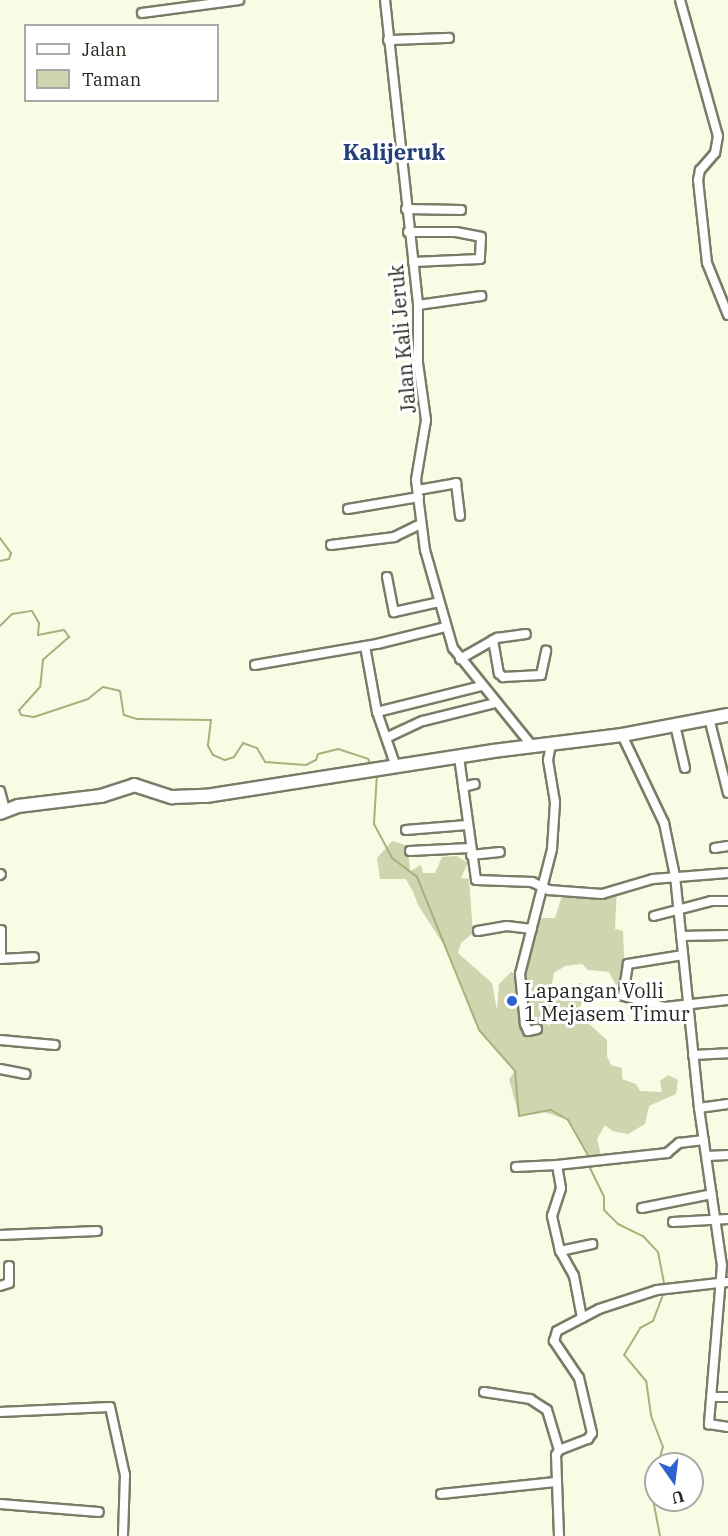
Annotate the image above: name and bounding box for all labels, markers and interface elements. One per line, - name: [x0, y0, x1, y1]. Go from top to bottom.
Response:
- legend: [24, 24, 219, 102]
- text: Jalan: [82, 38, 127, 61]
- text: Taman: [82, 68, 141, 91]
- district label: Kalijeruk: [343, 139, 445, 165]
- street label: Jalan Kali Jeruk: [384, 264, 420, 414]
- place label: Lapangan Volli 1 Mejasem Timur: [524, 978, 690, 1025]
- marker: Lapangan Volli 1 Mejasem Timur: [505, 994, 519, 1008]
- north arrow: [644, 1452, 704, 1512]
- text: U: [669, 1486, 686, 1509]

